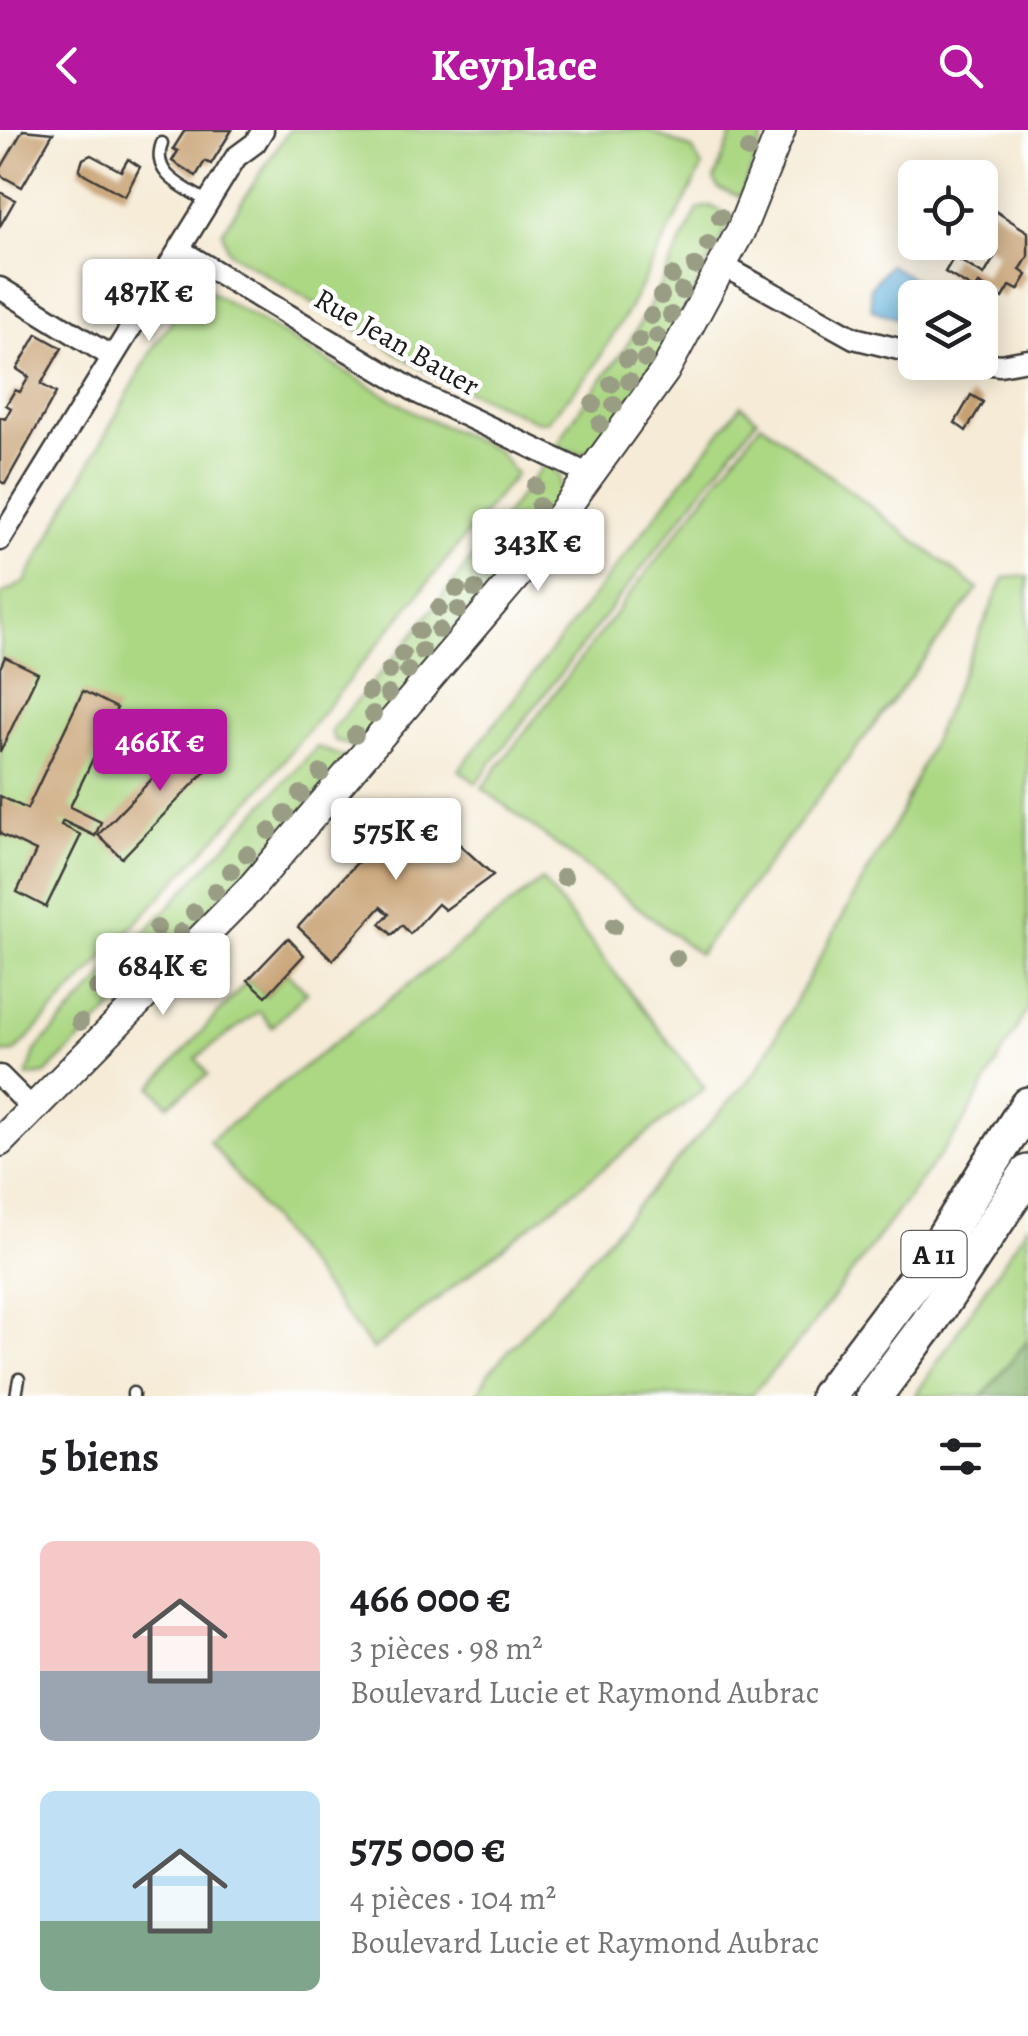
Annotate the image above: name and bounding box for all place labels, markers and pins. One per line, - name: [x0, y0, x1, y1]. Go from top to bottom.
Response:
- pin: 487K €: [68, 259, 230, 344]
- pin: 343K €: [457, 509, 619, 594]
- pin: 466K €: [79, 709, 241, 794]
- pin: 575K €: [315, 798, 477, 883]
- pin: 684K €: [82, 933, 244, 1018]

